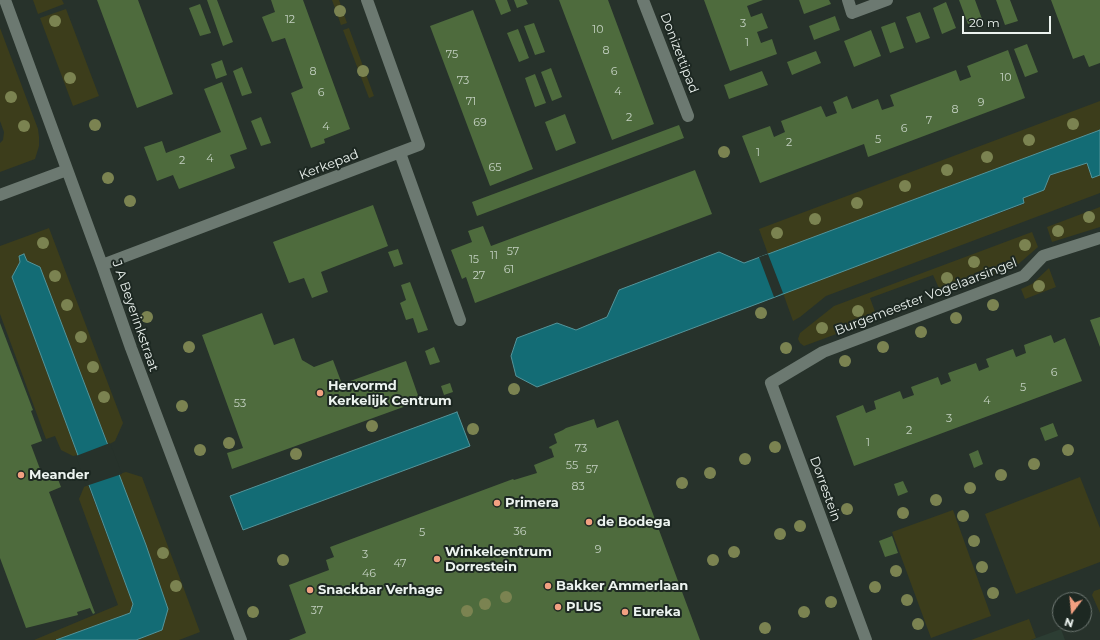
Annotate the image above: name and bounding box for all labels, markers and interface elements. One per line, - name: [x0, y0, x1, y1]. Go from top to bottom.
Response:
- scale bar: [964, 8, 1053, 34]
- street label: Donizettipad: [657, 11, 701, 95]
- house number: 12: [285, 13, 295, 27]
- text: 20 m: [969, 15, 1000, 30]
- house number: 3: [740, 17, 746, 31]
- house number: 10: [592, 23, 604, 37]
- house number: 1: [745, 36, 749, 50]
- house number: 8: [602, 44, 610, 58]
- house number: 75: [446, 48, 458, 62]
- house number: 8: [309, 65, 317, 79]
- house number: 6: [611, 65, 617, 79]
- house number: 10: [1000, 71, 1012, 85]
- house number: 73: [457, 74, 469, 88]
- house number: 4: [614, 85, 622, 99]
- house number: 6: [318, 86, 324, 100]
- house number: 71: [466, 95, 476, 109]
- house number: 9: [978, 96, 984, 110]
- house number: 8: [951, 103, 959, 117]
- house number: 2: [626, 111, 632, 125]
- house number: 7: [926, 114, 932, 128]
- house number: 69: [473, 116, 487, 130]
- house number: 4: [322, 120, 330, 134]
- house number: 6: [901, 122, 907, 136]
- house number: 5: [875, 133, 881, 147]
- house number: 2: [786, 136, 792, 150]
- house number: 1: [756, 146, 760, 160]
- street label: Kerkepad: [297, 147, 361, 183]
- house number: 4: [206, 152, 214, 166]
- house number: 2: [179, 154, 185, 168]
- house number: 65: [489, 161, 501, 175]
- house number: 57: [507, 245, 519, 259]
- house number: 11: [490, 249, 498, 263]
- house number: 15: [469, 253, 479, 267]
- street label: Burgemeester Vogelaarsingel: [833, 255, 1019, 339]
- street label: J A Beyerinkstraat: [109, 258, 161, 374]
- house number: 61: [504, 263, 514, 277]
- house number: 27: [473, 269, 485, 283]
- house number: 6: [1051, 366, 1057, 380]
- place label: Hervormd Kerkelijk Centrum: [328, 378, 452, 409]
- house number: 5: [1020, 381, 1026, 395]
- marker: Hervormd Kerkelijk Centrum: [315, 388, 325, 398]
- house number: 4: [983, 394, 991, 408]
- house number: 53: [234, 397, 246, 411]
- house number: 3: [946, 412, 952, 426]
- house number: 2: [906, 424, 912, 438]
- house number: 1: [866, 436, 870, 450]
- house number: 73: [575, 442, 587, 456]
- street label: Dorrestein: [806, 454, 844, 524]
- house number: 55: [566, 459, 578, 473]
- house number: 57: [586, 463, 598, 477]
- place label: Meander: [29, 467, 89, 483]
- marker: Meander: [16, 470, 26, 480]
- house number: 83: [571, 480, 585, 494]
- place label: Primera: [505, 495, 559, 511]
- marker: Primera: [492, 498, 502, 508]
- place label: de Bodega: [597, 514, 671, 530]
- marker: de Bodega: [584, 517, 594, 527]
- house number: 36: [514, 525, 526, 539]
- house number: 5: [419, 526, 425, 540]
- house number: 9: [595, 543, 601, 557]
- place label: Winkelcentrum Dorrestein: [445, 544, 552, 575]
- house number: 3: [362, 548, 368, 562]
- marker: Winkelcentrum Dorrestein: [432, 554, 442, 564]
- house number: 47: [393, 557, 407, 571]
- house number: 46: [362, 567, 376, 581]
- place label: Bakker Ammerlaan: [556, 578, 688, 594]
- marker: Bakker Ammerlaan: [543, 581, 553, 591]
- place label: Snackbar Verhage: [318, 582, 443, 598]
- marker: Snackbar Verhage: [305, 585, 315, 595]
- north arrow: [1052, 592, 1092, 632]
- place label: PLUS: [566, 599, 602, 615]
- marker: PLUS: [553, 602, 563, 612]
- house number: 37: [311, 604, 323, 618]
- place label: Eureka: [633, 604, 681, 620]
- marker: Eureka: [620, 607, 630, 617]
- text: N: [1063, 615, 1075, 631]

